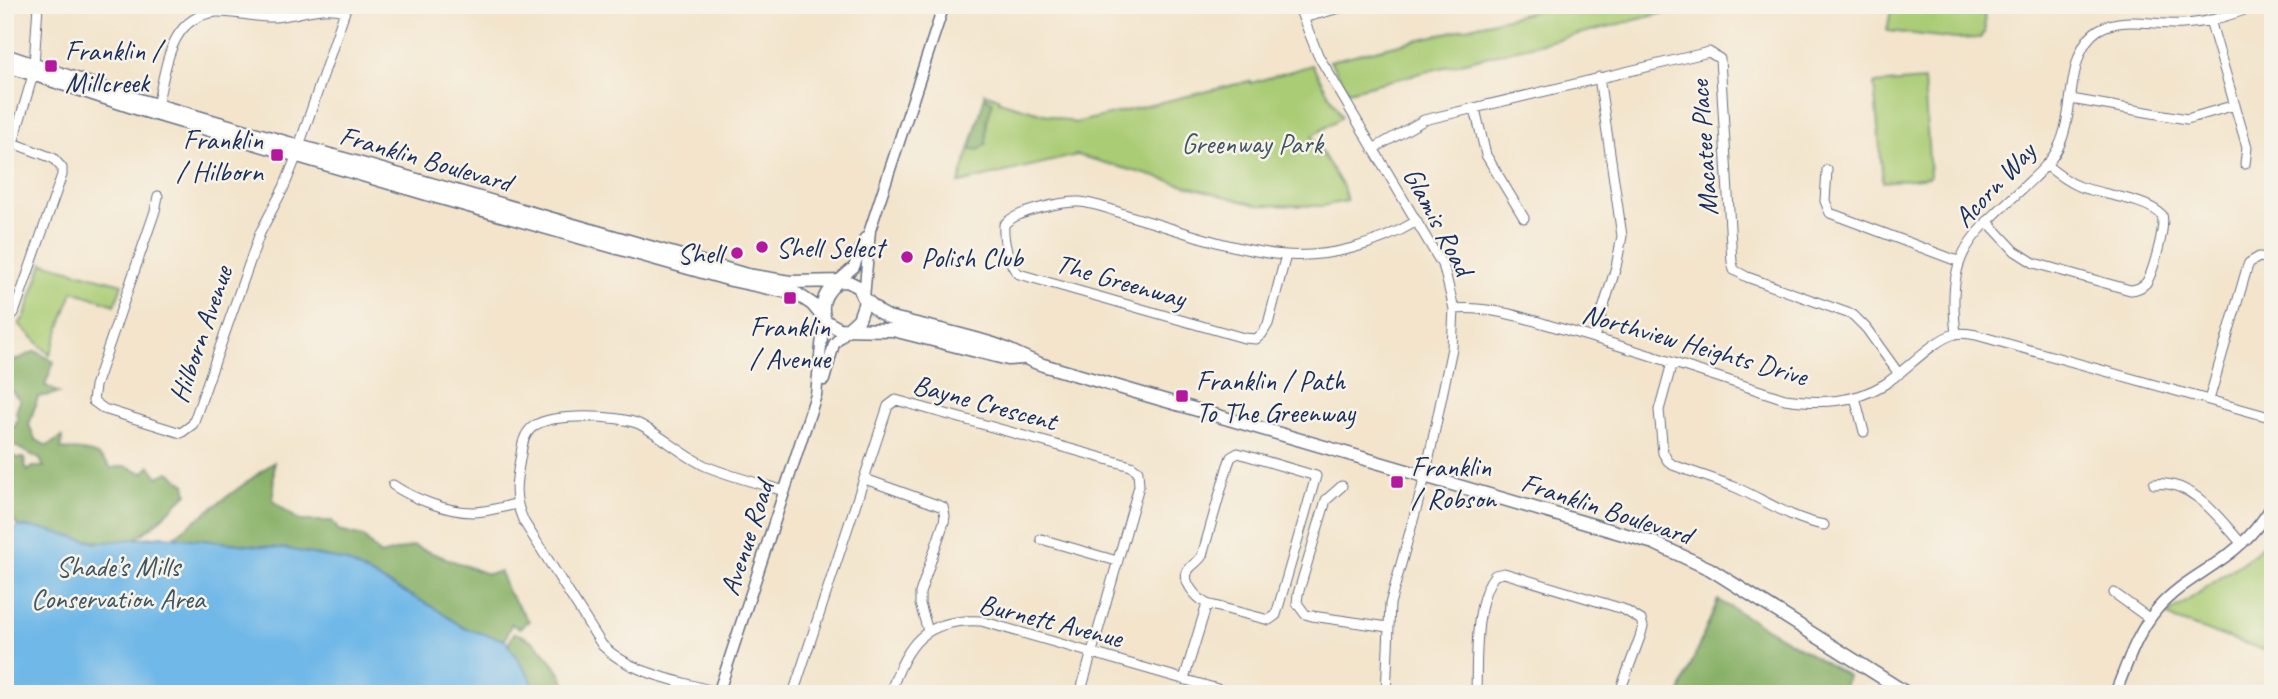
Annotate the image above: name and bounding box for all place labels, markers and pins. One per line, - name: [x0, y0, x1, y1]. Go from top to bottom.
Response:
- place label: Franklin / Millcreek: [65, 33, 167, 100]
- marker: Franklin / Millcreek: [43, 58, 59, 74]
- place label: Franklin / Hilborn: [176, 122, 264, 189]
- marker: Franklin / Hilborn: [269, 147, 285, 163]
- place label: Shell Select: [776, 230, 888, 265]
- place label: Shell: [677, 236, 728, 271]
- marker: Shell Select: [754, 239, 770, 255]
- place label: Polish Club: [921, 240, 1024, 275]
- marker: Shell: [729, 245, 745, 261]
- marker: Polish Club: [899, 249, 915, 265]
- marker: Franklin / Avenue: [782, 290, 798, 306]
- place label: Franklin / Avenue: [750, 309, 832, 376]
- place label: Franklin / Path To The Greenway: [1196, 363, 1357, 430]
- marker: Franklin / Path To The Greenway: [1174, 388, 1190, 404]
- place label: Franklin / Robson: [1411, 449, 1497, 516]
- marker: Franklin / Robson: [1389, 474, 1405, 490]

